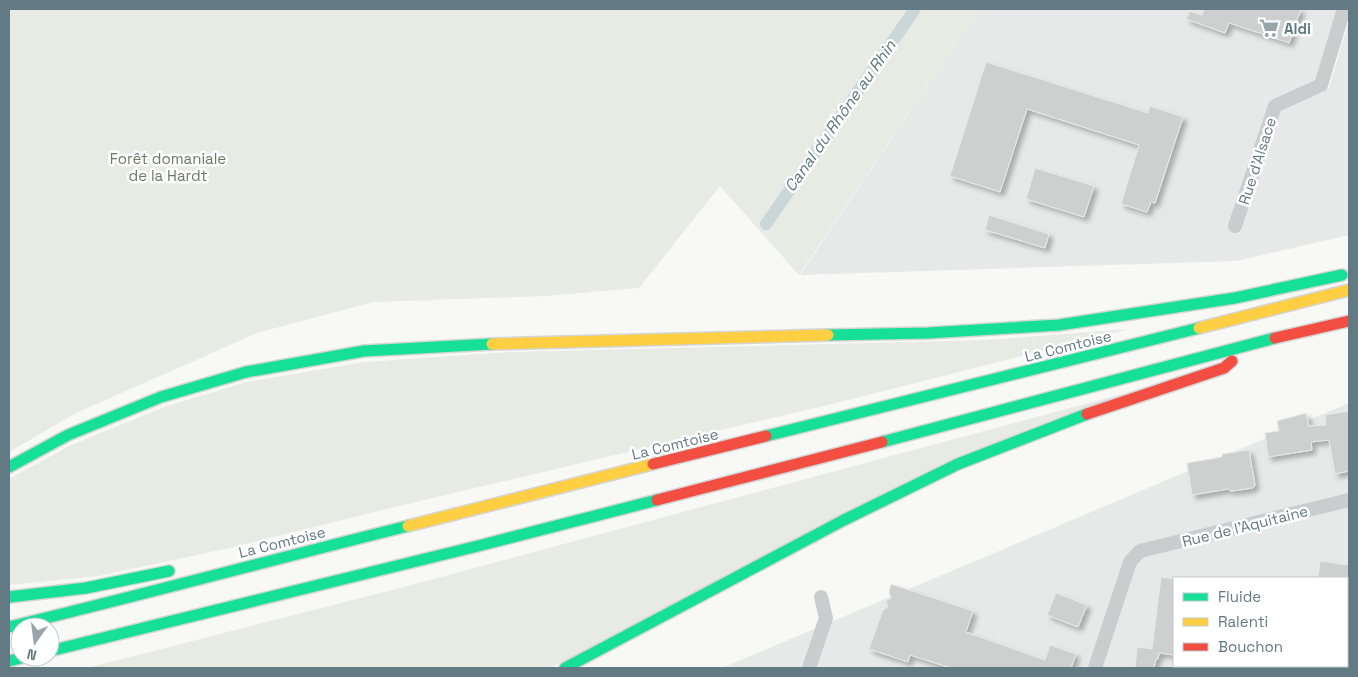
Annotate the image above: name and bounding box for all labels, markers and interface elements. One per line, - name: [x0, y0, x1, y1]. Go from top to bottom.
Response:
- supermarket icon: Aldi: [1258, 17, 1280, 39]
- place label: Aldi: [1284, 19, 1311, 38]
- water label: Canal du Rhône au Rhin: [780, 35, 901, 196]
- street label: Rue d'Alsace: [1234, 115, 1280, 207]
- park label: Forêt domaniale de la Hardt: [110, 149, 226, 185]
- street label: La Comtoise: [1023, 326, 1113, 366]
- street label: La Comtoise: [630, 424, 720, 464]
- street label: Rue de l'Aquitaine: [1180, 501, 1310, 551]
- street label: La Comtoise: [237, 522, 327, 562]
- legend: [1173, 577, 1348, 667]
- text: Fluide: [1218, 587, 1261, 606]
- text: Ralenti: [1218, 612, 1268, 631]
- north arrow: [10, 617, 60, 667]
- text: Bouchon: [1218, 637, 1283, 656]
- text: N: [25, 645, 39, 664]

